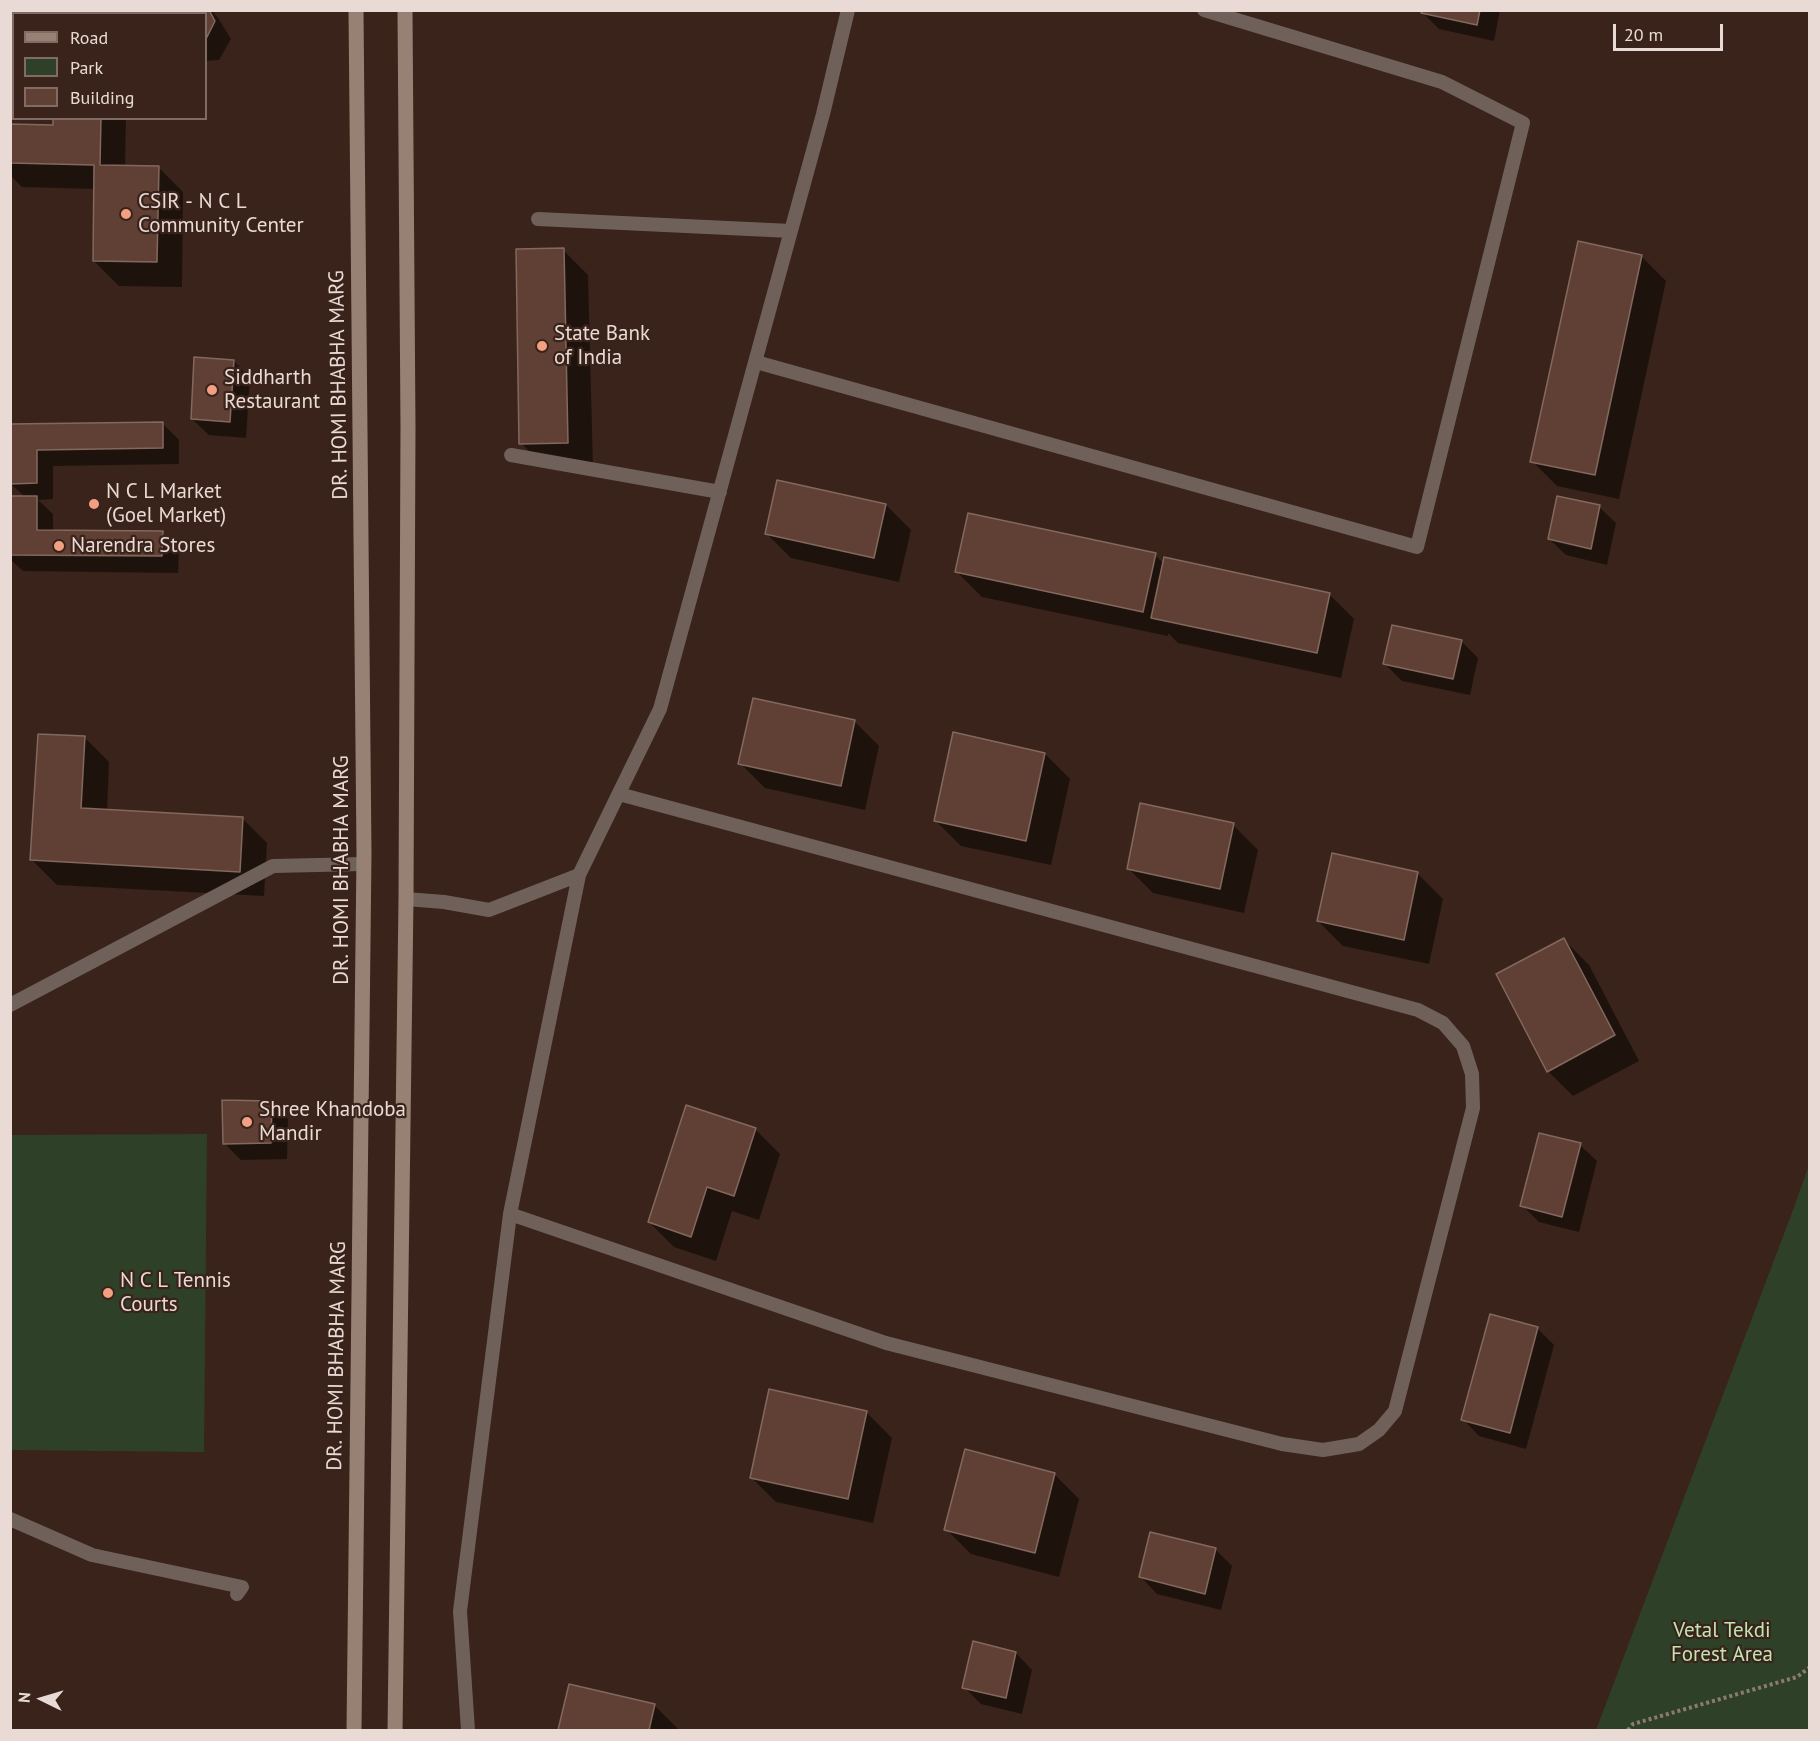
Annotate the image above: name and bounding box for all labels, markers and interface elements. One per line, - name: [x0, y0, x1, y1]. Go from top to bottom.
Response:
- legend: [12, 12, 207, 120]
- scale bar: [1616, 12, 1726, 50]
- text: 20 m: [1624, 23, 1663, 46]
- text: Road: [70, 26, 108, 49]
- text: Park: [70, 56, 103, 79]
- text: Building: [70, 86, 134, 109]
- place label: CSIR - N C L Community Center: [138, 189, 304, 239]
- marker: CSIR - N C L Community Center: [119, 207, 133, 221]
- street label: DR. HOMI BHABHA MARG: [324, 270, 354, 500]
- place label: State Bank of India: [554, 321, 650, 371]
- marker: State Bank of India: [535, 339, 549, 353]
- place label: Siddharth Restaurant: [224, 365, 320, 415]
- marker: Siddharth Restaurant: [205, 383, 219, 397]
- place label: N C L Market (Goel Market): [106, 479, 226, 529]
- marker: N C L Market (Goel Market): [87, 497, 101, 511]
- place label: Narendra Stores: [71, 533, 215, 559]
- marker: Narendra Stores: [52, 539, 66, 553]
- street label: DR. HOMI BHABHA MARG: [329, 755, 355, 985]
- place label: Shree Khandoba Mandir: [259, 1097, 406, 1147]
- marker: Shree Khandoba Mandir: [240, 1115, 254, 1129]
- street label: DR. HOMI BHABHA MARG: [322, 1241, 352, 1471]
- place label: N C L Tennis Courts: [120, 1268, 231, 1318]
- marker: N C L Tennis Courts: [101, 1286, 115, 1300]
- park label: Vetal Tekdi Forest Area: [1671, 1618, 1773, 1668]
- north arrow: [12, 1669, 72, 1729]
- text: N: [14, 1691, 34, 1704]

